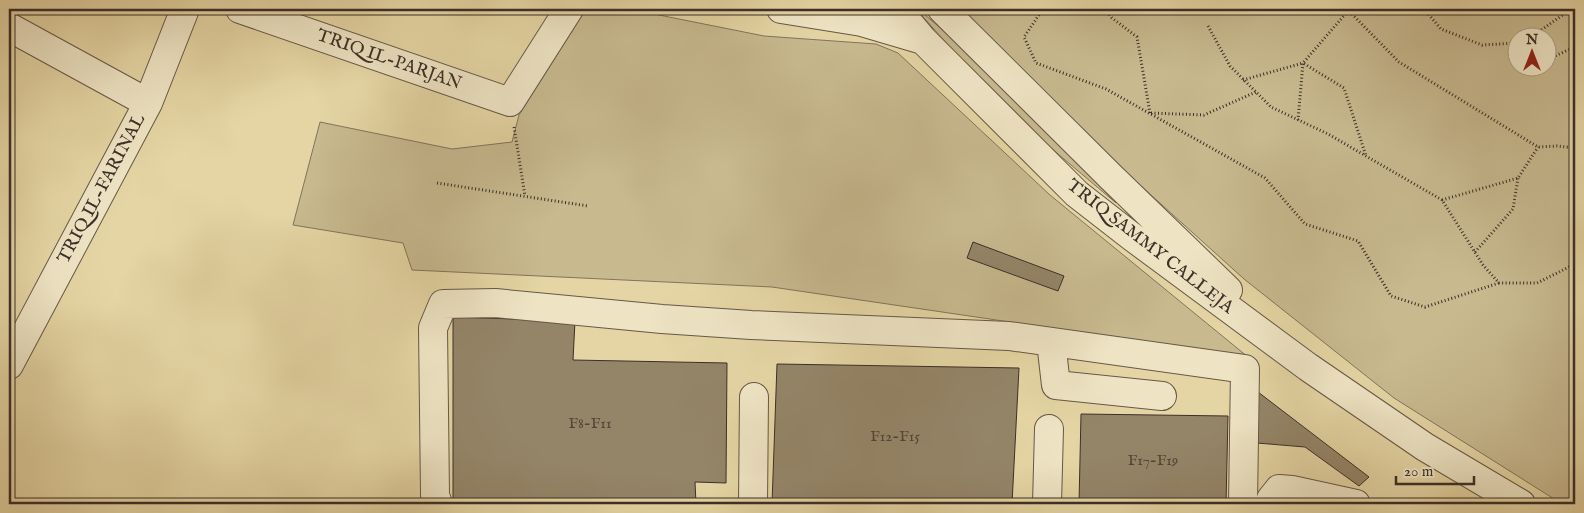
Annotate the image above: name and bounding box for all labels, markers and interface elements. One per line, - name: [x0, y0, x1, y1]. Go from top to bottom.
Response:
- street label: TRIQ IL-PARJAN: [313, 24, 465, 96]
- north arrow: [1506, 28, 1556, 78]
- text: N: [1525, 31, 1538, 49]
- street label: TRIQ IL-FARINAL: [53, 110, 151, 268]
- street label: TRIQ SAMMY CALLEJA: [1062, 174, 1239, 320]
- house number: F8-F11: [568, 414, 612, 433]
- house number: F12-F15: [870, 427, 920, 446]
- house number: F17-F19: [1128, 451, 1178, 470]
- scale bar: [1396, 453, 1474, 485]
- text: 20 m: [1404, 462, 1434, 481]

